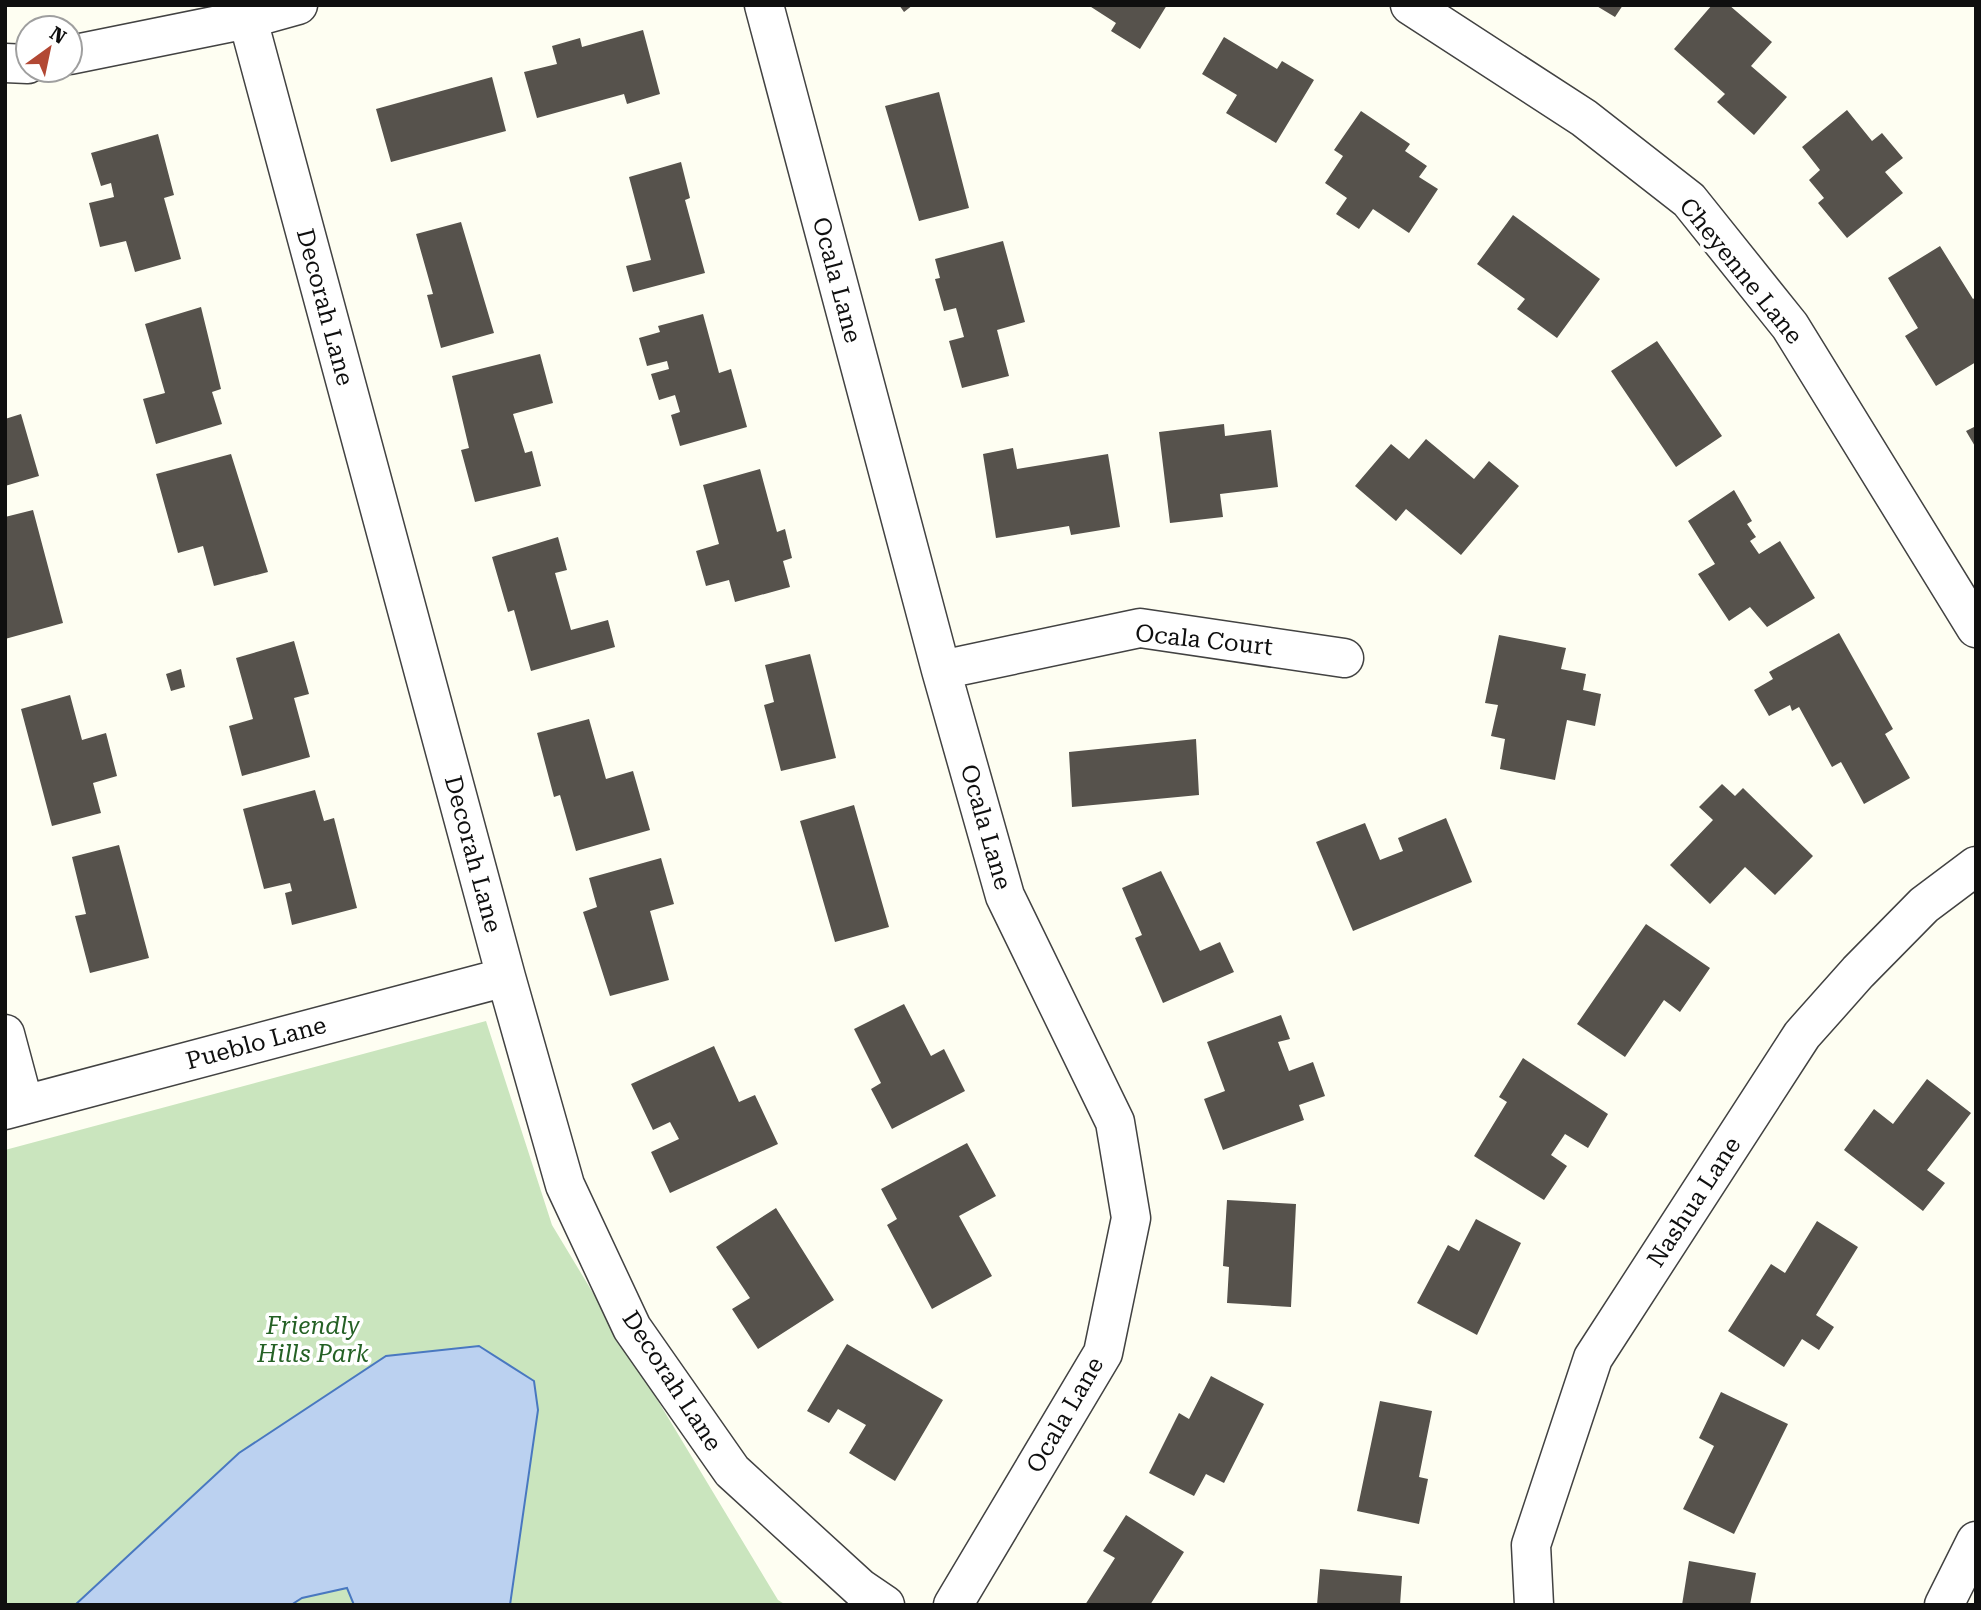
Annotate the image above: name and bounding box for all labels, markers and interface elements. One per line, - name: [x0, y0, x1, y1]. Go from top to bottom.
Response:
- north arrow: [14, 14, 84, 84]
- text: N: [46, 22, 71, 49]
- street label: Cheyenne Lane: [1674, 192, 1808, 350]
- street label: Ocala Lane: [807, 214, 867, 346]
- street label: Decorah Lane: [291, 226, 359, 388]
- street label: Ocala Court: [1134, 619, 1274, 661]
- street label: Ocala Lane: [955, 761, 1017, 893]
- street label: Decorah Lane: [439, 773, 507, 935]
- street label: Pueblo Lane: [183, 1011, 329, 1075]
- street label: Nashua Lane: [1642, 1132, 1746, 1272]
- street label: Decorah Lane: [616, 1306, 728, 1456]
- park label: Friendly Hills Park: [256, 1312, 369, 1368]
- street label: Ocala Lane: [1021, 1352, 1109, 1478]

